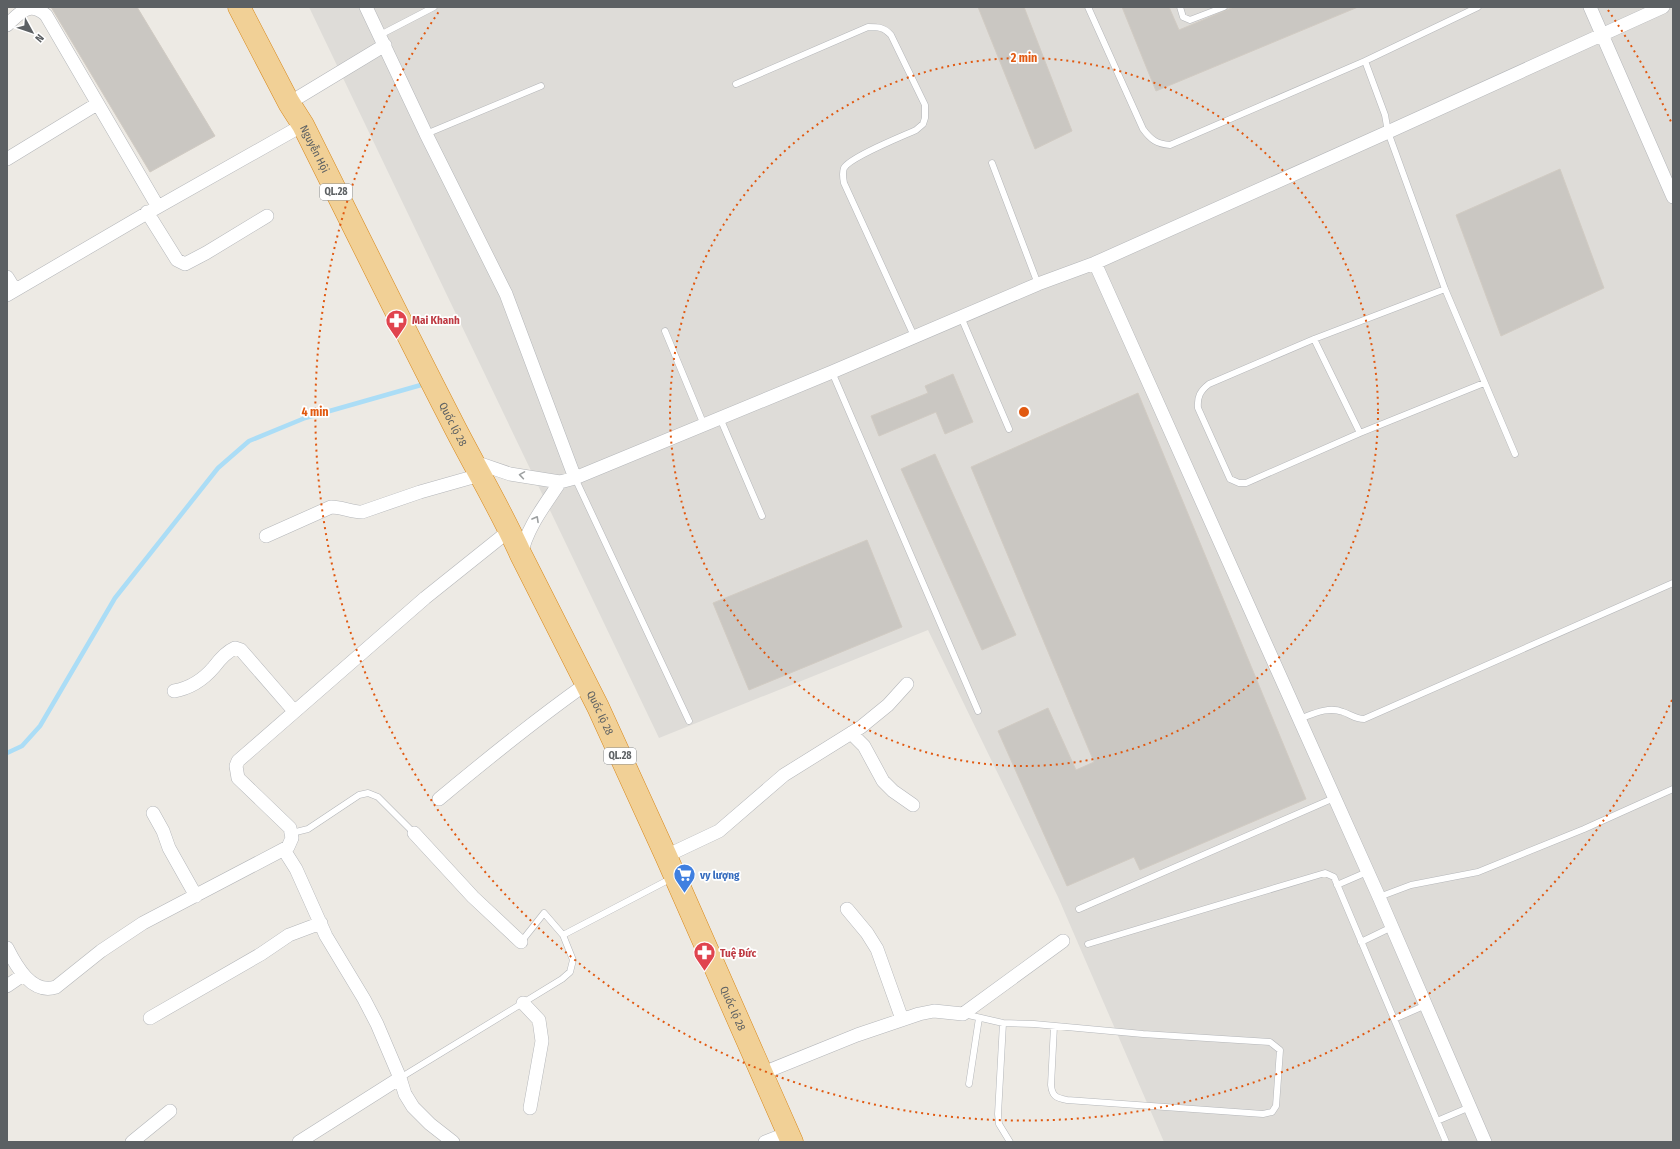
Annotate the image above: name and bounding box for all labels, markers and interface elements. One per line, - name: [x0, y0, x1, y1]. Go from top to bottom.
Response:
- north arrow: [12, 12, 52, 52]
- text: N: [32, 31, 46, 45]
- text: 2 min: [1010, 51, 1037, 65]
- street label: Nguyễn Hội: [298, 123, 332, 175]
- road number: QL.28: [320, 184, 352, 200]
- pharmacy icon: Mai Khanh: [384, 307, 410, 340]
- place label: Mai Khanh: [412, 314, 460, 327]
- street label: Quốc lộ 28: [437, 400, 470, 449]
- text: 4 min: [301, 405, 329, 419]
- centre of rings: [1017, 405, 1031, 419]
- one-way arrow: [519, 472, 525, 480]
- one-way arrow: [531, 516, 538, 523]
- street label: Quốc lộ 28: [584, 688, 617, 737]
- road number: QL.28: [604, 748, 636, 764]
- supermarket icon: vy lượng: [671, 862, 697, 895]
- place label: vy lượng: [699, 869, 740, 882]
- pharmacy icon: Tuệ Đức: [692, 940, 718, 973]
- place label: Tuệ Đức: [720, 947, 757, 960]
- street label: Quốc lộ 28: [718, 984, 749, 1033]

